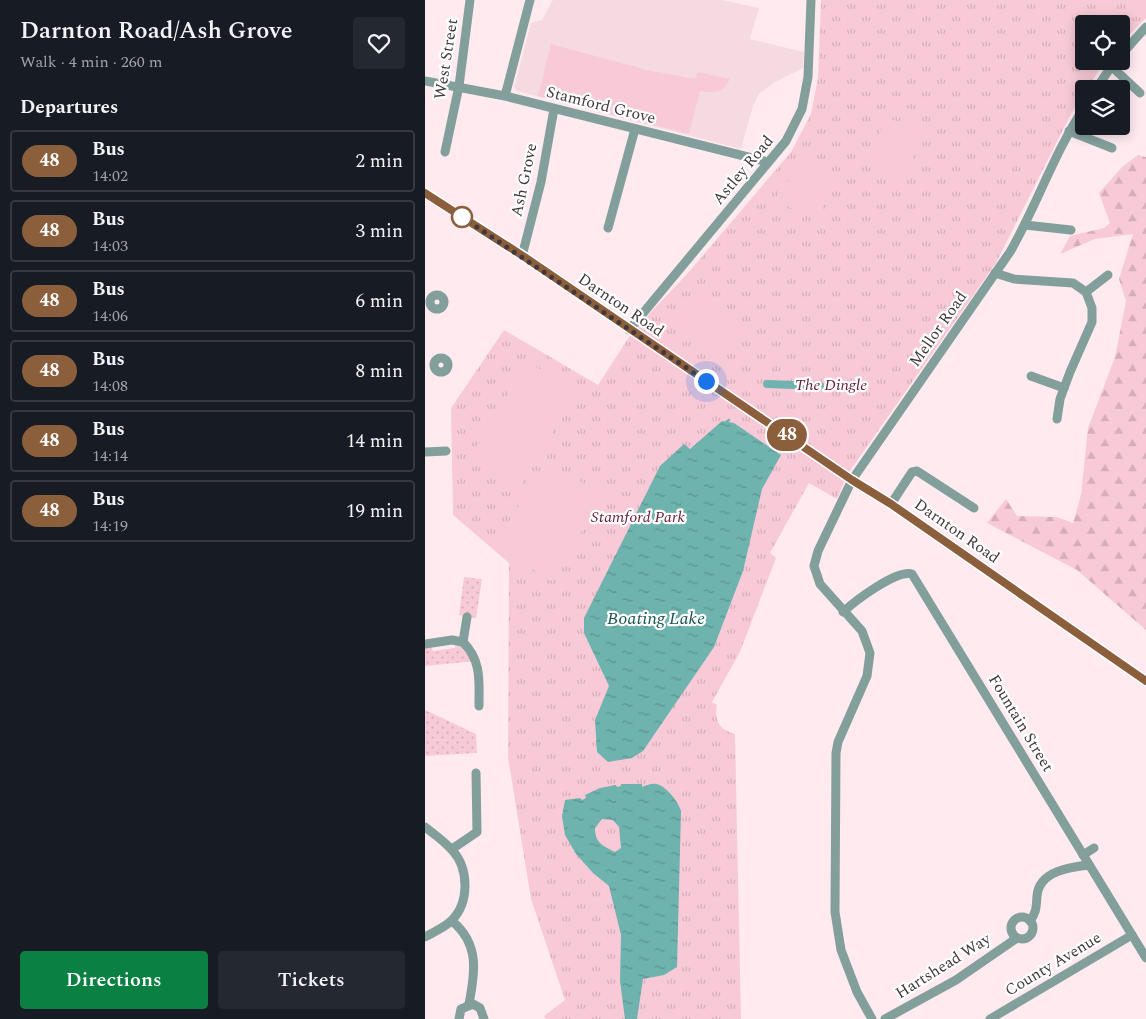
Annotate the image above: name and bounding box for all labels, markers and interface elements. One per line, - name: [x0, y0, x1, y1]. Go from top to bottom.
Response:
- text: Darnton Road/Ash Grove: [20, 13, 293, 49]
- map controls: [1075, 15, 1130, 135]
- button: locate: [1075, 15, 1130, 70]
- button: heart: [353, 17, 405, 69]
- street label: West Street: [428, 17, 464, 101]
- text: Walk · 4 min · 260 m: [20, 50, 163, 74]
- street label: Stamford Grove: [544, 80, 658, 130]
- button: layers: [1075, 80, 1130, 135]
- text: Departures: [20, 93, 118, 122]
- street label: Astley Road: [707, 130, 779, 210]
- text: Bus: [92, 135, 125, 164]
- street label: Ash Grove: [504, 141, 544, 219]
- text: 48: [39, 147, 60, 174]
- text: 2 min: [355, 147, 403, 176]
- text: 14:02: [92, 164, 128, 188]
- text: Bus: [92, 205, 125, 234]
- unlabelled marker: [451, 206, 473, 228]
- text: 48: [39, 217, 60, 244]
- text: 3 min: [355, 217, 403, 246]
- text: 14:03: [92, 234, 128, 258]
- street label: Darnton Road: [573, 267, 669, 343]
- text: Bus: [92, 275, 125, 304]
- street label: Mellor Road: [903, 286, 973, 372]
- text: 48: [39, 287, 60, 314]
- text: 6 min: [355, 287, 403, 316]
- text: 14:06: [92, 304, 128, 328]
- text: Bus: [92, 345, 125, 374]
- text: 48: [39, 357, 60, 384]
- text: 8 min: [355, 357, 403, 386]
- your location: [694, 369, 719, 394]
- park label: The Dingle: [795, 373, 867, 397]
- text: 14:08: [92, 374, 128, 398]
- text: Bus: [92, 415, 125, 444]
- line badge: 48: [765, 419, 809, 451]
- text: 48: [777, 421, 797, 448]
- text: 48: [39, 427, 60, 454]
- text: 14 min: [346, 427, 403, 456]
- text: 14:14: [92, 444, 128, 468]
- text: Bus: [92, 485, 125, 514]
- street label: Darnton Road: [909, 493, 1005, 569]
- text: 48: [39, 497, 60, 524]
- text: 19 min: [346, 497, 403, 526]
- park label: Stamford Park: [591, 505, 685, 529]
- text: 14:19: [92, 514, 128, 538]
- water label: Boating Lake: [607, 605, 705, 632]
- street label: Fountain Street: [982, 670, 1060, 777]
- street label: Hartshead Way: [891, 926, 996, 1005]
- street label: County Avenue: [1000, 926, 1106, 1002]
- button: Directions: [20, 951, 208, 1009]
- button: Tickets: [218, 951, 405, 1009]

